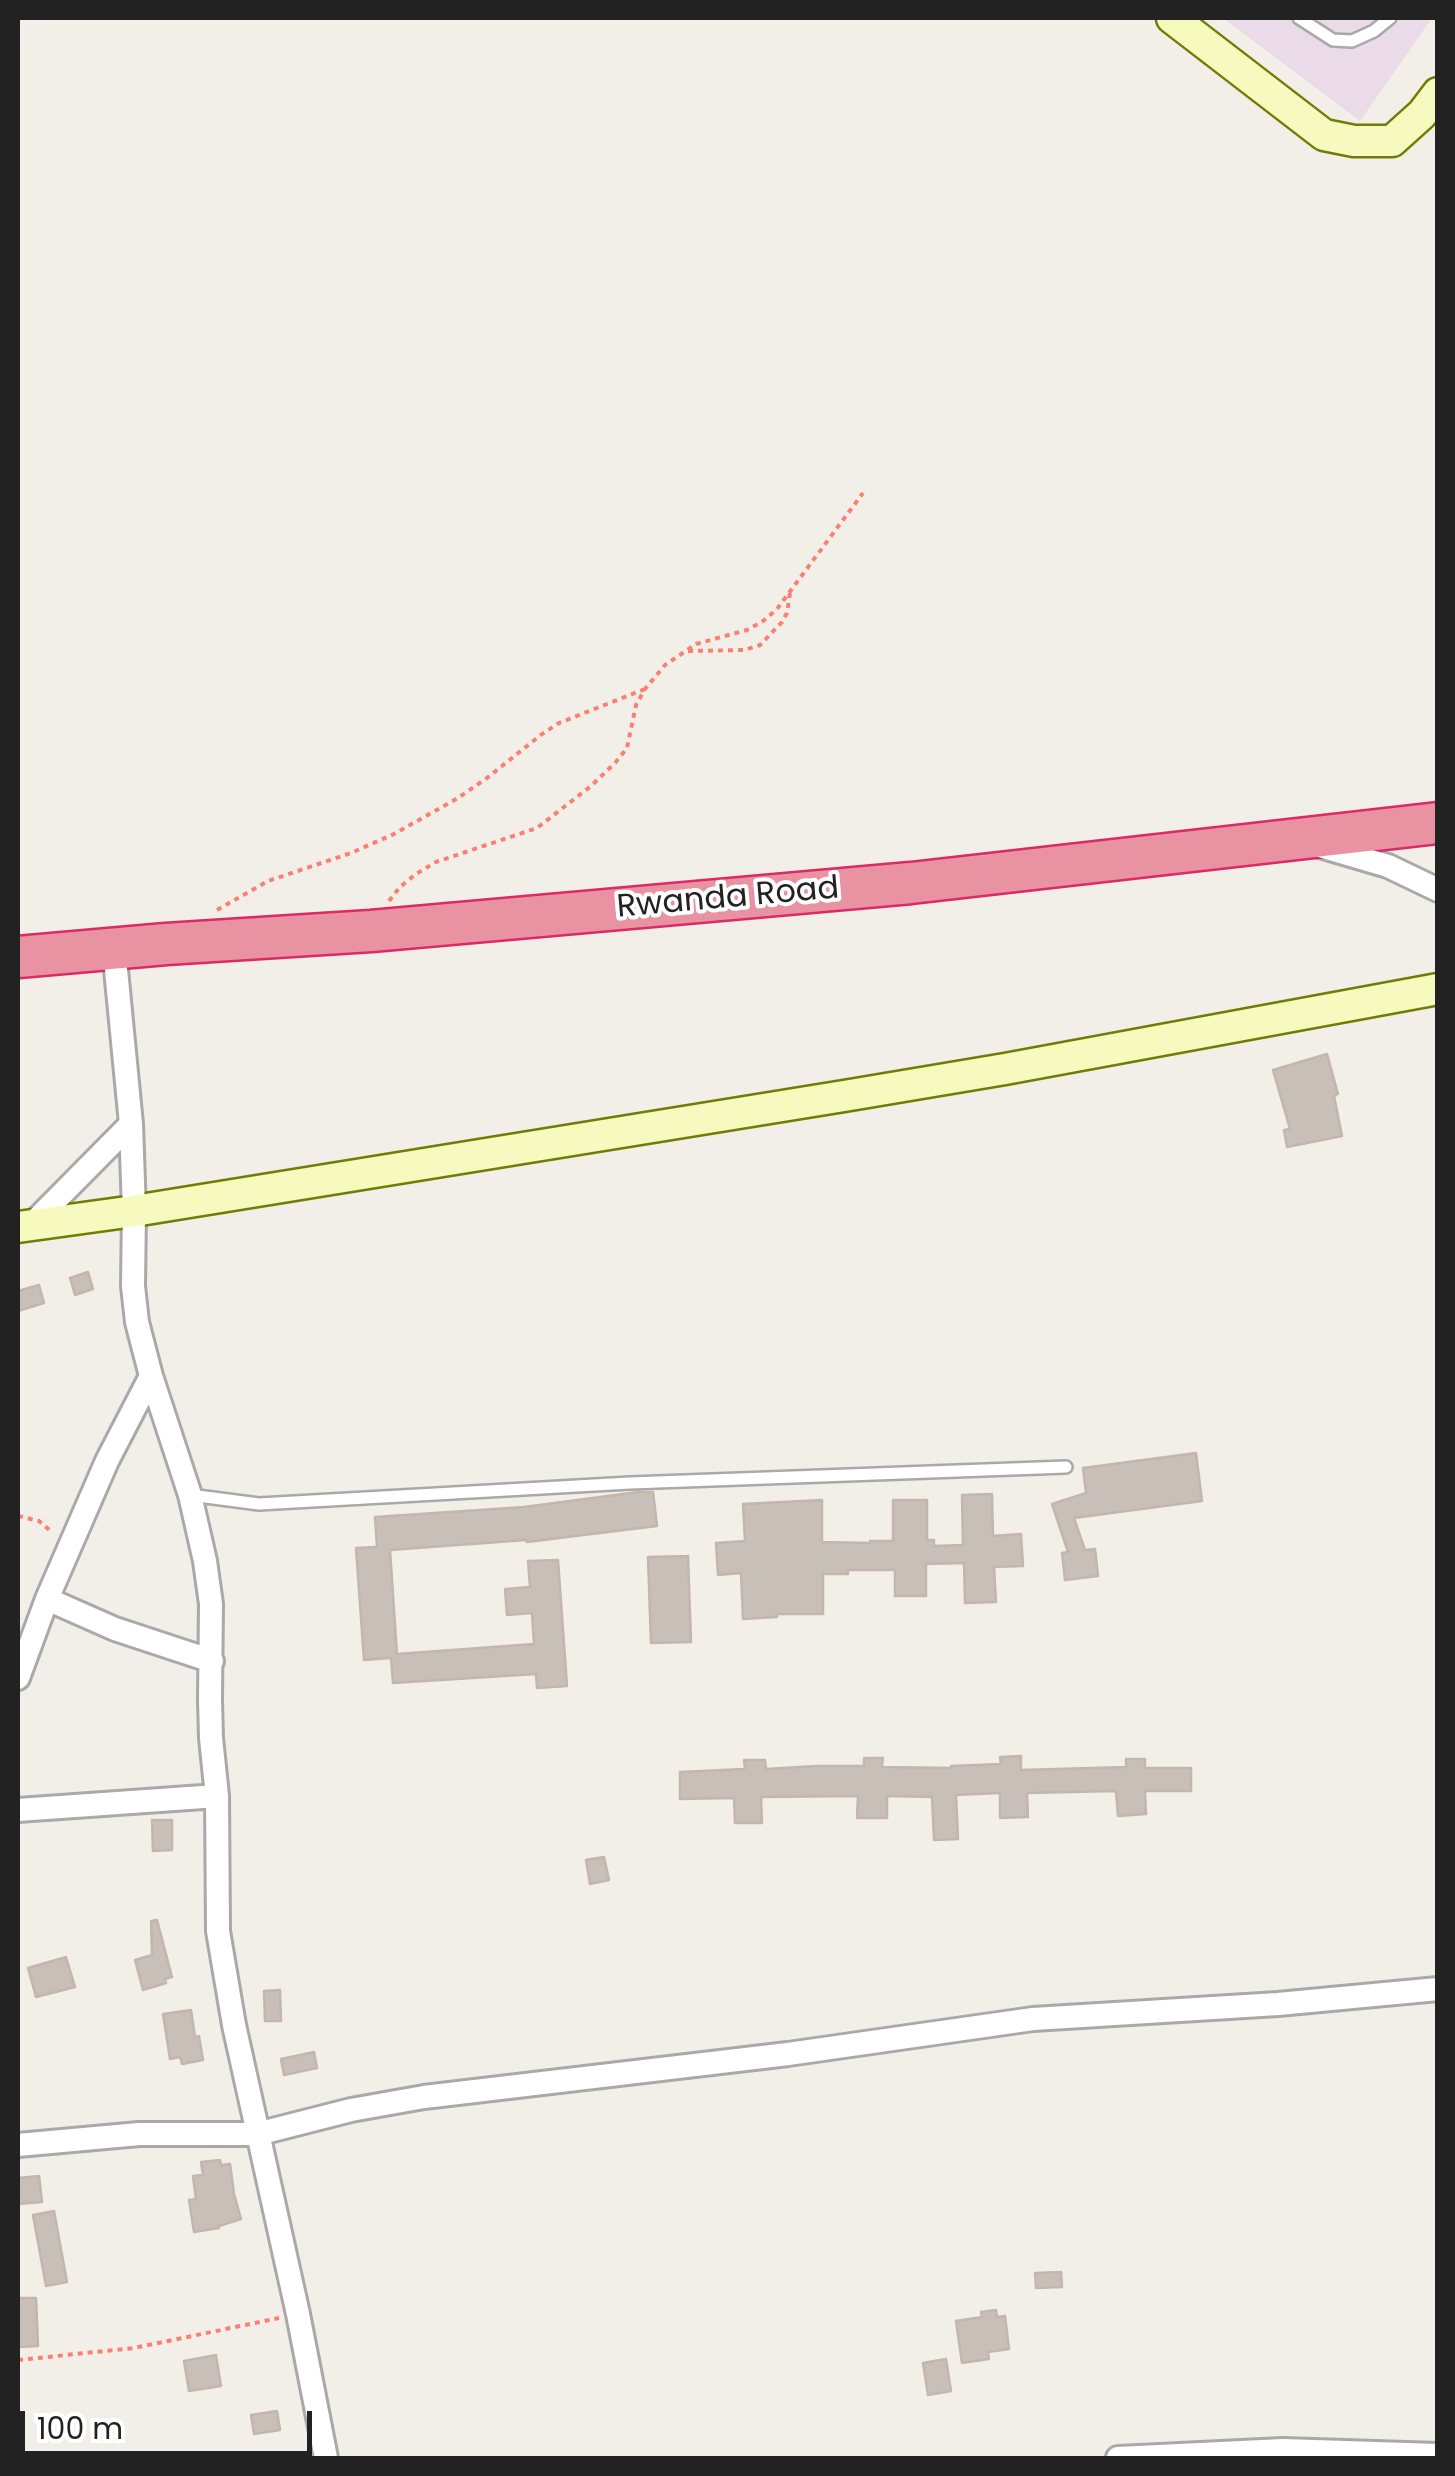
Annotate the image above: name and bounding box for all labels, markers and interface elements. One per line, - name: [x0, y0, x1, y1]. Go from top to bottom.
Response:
- street label: Rwanda Road: [615, 870, 841, 928]
- scale bar: [25, 2391, 318, 2453]
- text: 100 m: [37, 2407, 123, 2450]

